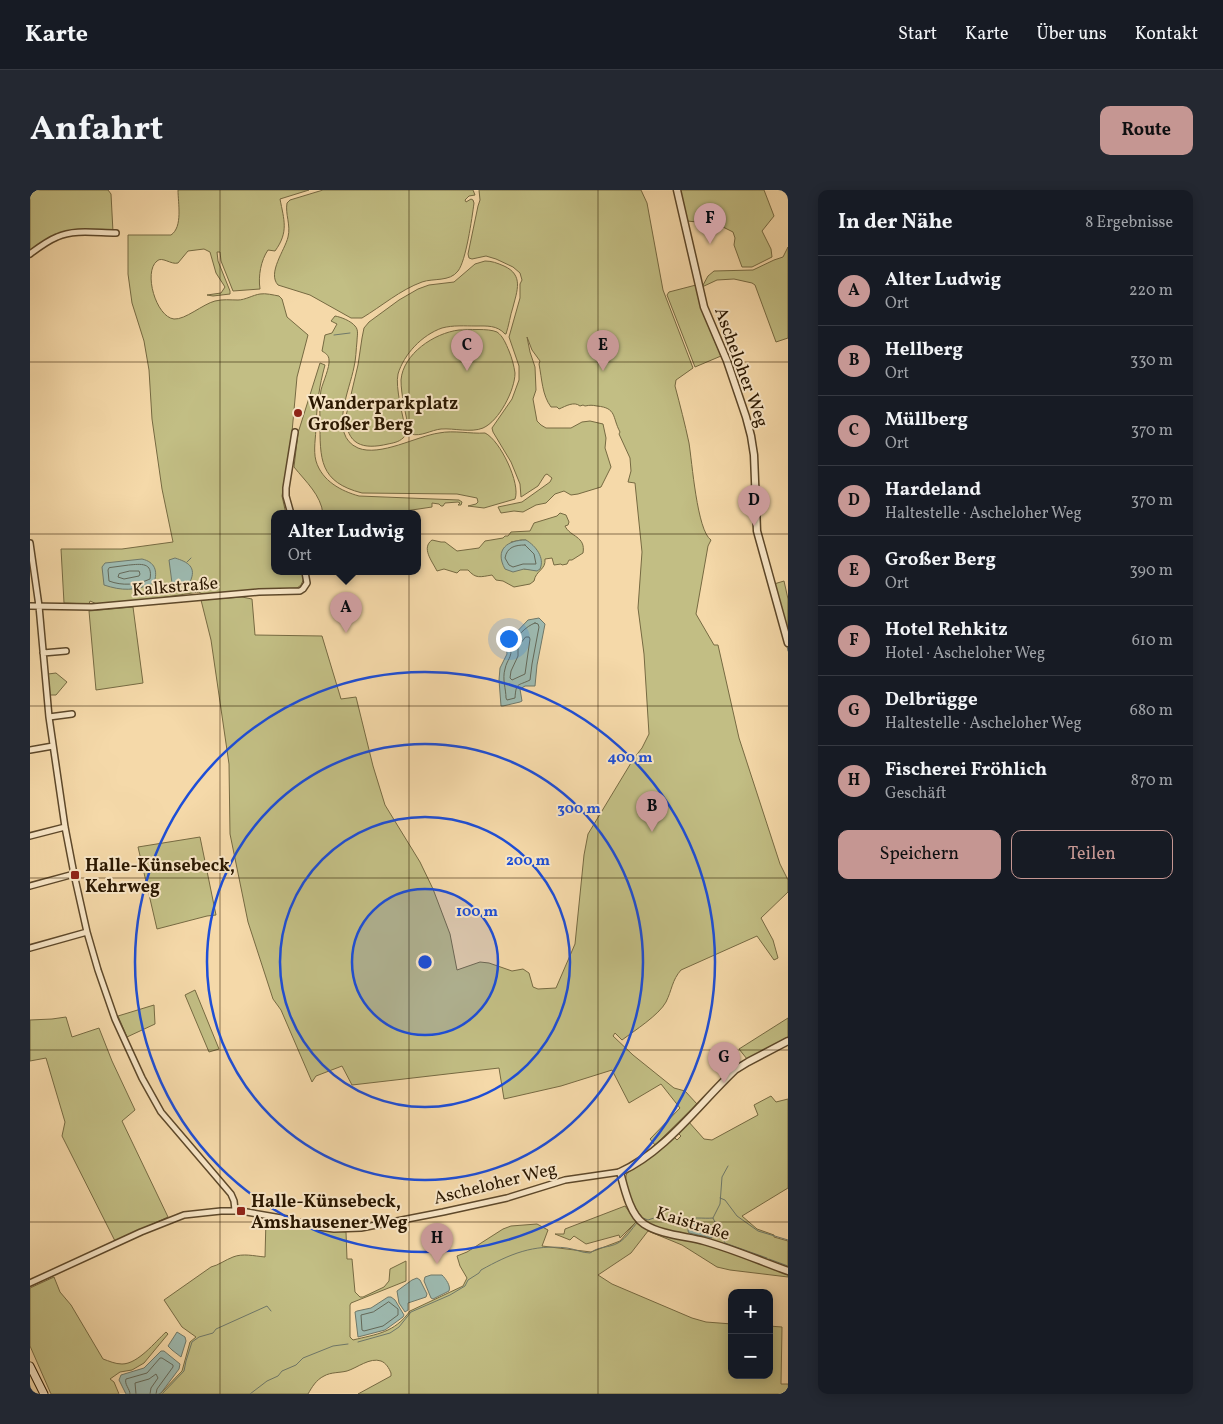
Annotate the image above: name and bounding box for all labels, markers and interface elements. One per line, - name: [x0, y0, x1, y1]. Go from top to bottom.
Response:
- text: Karte: [25, 18, 88, 52]
- text: Start: [898, 22, 937, 47]
- text: Karte: [965, 22, 1009, 47]
- text: Über uns: [1037, 22, 1107, 47]
- text: Kontakt: [1135, 22, 1198, 47]
- text: Anfahrt: [30, 106, 163, 154]
- button: Route: [1100, 106, 1193, 155]
- pin: F: [694, 203, 726, 244]
- text: In der Nähe: [838, 208, 953, 237]
- text: 8 Ergebnisse: [1085, 212, 1173, 234]
- text: Alter Ludwig: [885, 267, 1001, 293]
- text: A: [848, 280, 860, 302]
- text: 220 m: [1129, 280, 1173, 302]
- text: Ort: [885, 293, 909, 315]
- street label: Ascheloher Weg: [707, 304, 774, 431]
- pin: C: [451, 330, 483, 371]
- pin: E: [587, 330, 619, 371]
- text: Hellberg: [885, 337, 963, 363]
- text: B: [849, 350, 859, 372]
- text: 330 m: [1130, 350, 1173, 372]
- text: Ort: [885, 363, 909, 385]
- place label: Wanderparkplatz Großer Berg: [308, 392, 458, 438]
- marker: Wanderparkplatz Großer Berg: [292, 407, 304, 419]
- text: Müllberg: [885, 407, 968, 433]
- text: C: [849, 420, 859, 442]
- text: 370 m: [1131, 420, 1173, 442]
- text: Ort: [885, 433, 909, 455]
- text: Hardeland: [885, 477, 981, 503]
- pin: D: [738, 485, 770, 526]
- text: D: [848, 490, 860, 512]
- text: 370 m: [1131, 490, 1173, 512]
- text: Haltestelle · Ascheloher Weg: [885, 503, 1082, 525]
- popup: [271, 510, 421, 575]
- text: Alter Ludwig: [288, 519, 404, 545]
- text: Ort: [288, 545, 312, 567]
- text: Großer Berg: [885, 547, 996, 573]
- text: E: [849, 560, 859, 582]
- text: 390 m: [1130, 560, 1173, 582]
- street label: Kalkstraße: [131, 571, 219, 604]
- text: Ort: [885, 573, 909, 595]
- pin: A: [330, 592, 362, 633]
- text: Hotel Rehkitz: [885, 617, 1008, 643]
- your location: [496, 626, 522, 652]
- text: F: [849, 630, 859, 652]
- text: 610 m: [1132, 630, 1173, 652]
- text: Hotel · Ascheloher Weg: [885, 643, 1045, 665]
- text: Delbrügge: [885, 687, 978, 713]
- text: G: [848, 700, 860, 722]
- text: 680 m: [1130, 700, 1173, 722]
- text: Haltestelle · Ascheloher Weg: [885, 713, 1082, 735]
- text: 400 m: [608, 748, 653, 769]
- text: Fischerei Fröhlich: [885, 757, 1047, 783]
- text: H: [848, 770, 860, 792]
- text: 870 m: [1131, 770, 1173, 792]
- text: Geschäft: [885, 783, 946, 805]
- pin: B: [636, 791, 668, 832]
- text: 300 m: [557, 799, 601, 820]
- button: Speichern: [838, 830, 1001, 879]
- button: Teilen: [1011, 830, 1173, 879]
- text: 200 m: [506, 851, 550, 872]
- place label: Halle-Künsebeck, Kehrweg: [85, 854, 235, 900]
- marker: Halle-Künsebeck, Kehrweg: [69, 869, 81, 881]
- text: 100 m: [456, 902, 499, 923]
- centre of rings: [416, 953, 434, 971]
- pin: G: [708, 1042, 740, 1083]
- street label: Ascheloher Weg: [431, 1157, 560, 1212]
- place label: Halle-Künsebeck, Amshausener Weg: [251, 1190, 408, 1236]
- street label: Kaistraße: [652, 1201, 733, 1248]
- marker: Halle-Künsebeck, Amshausener Weg: [235, 1205, 247, 1217]
- pin: H: [421, 1223, 453, 1264]
- map controls: [728, 1289, 773, 1379]
- button: +: [728, 1289, 773, 1334]
- button: −: [728, 1334, 773, 1379]

